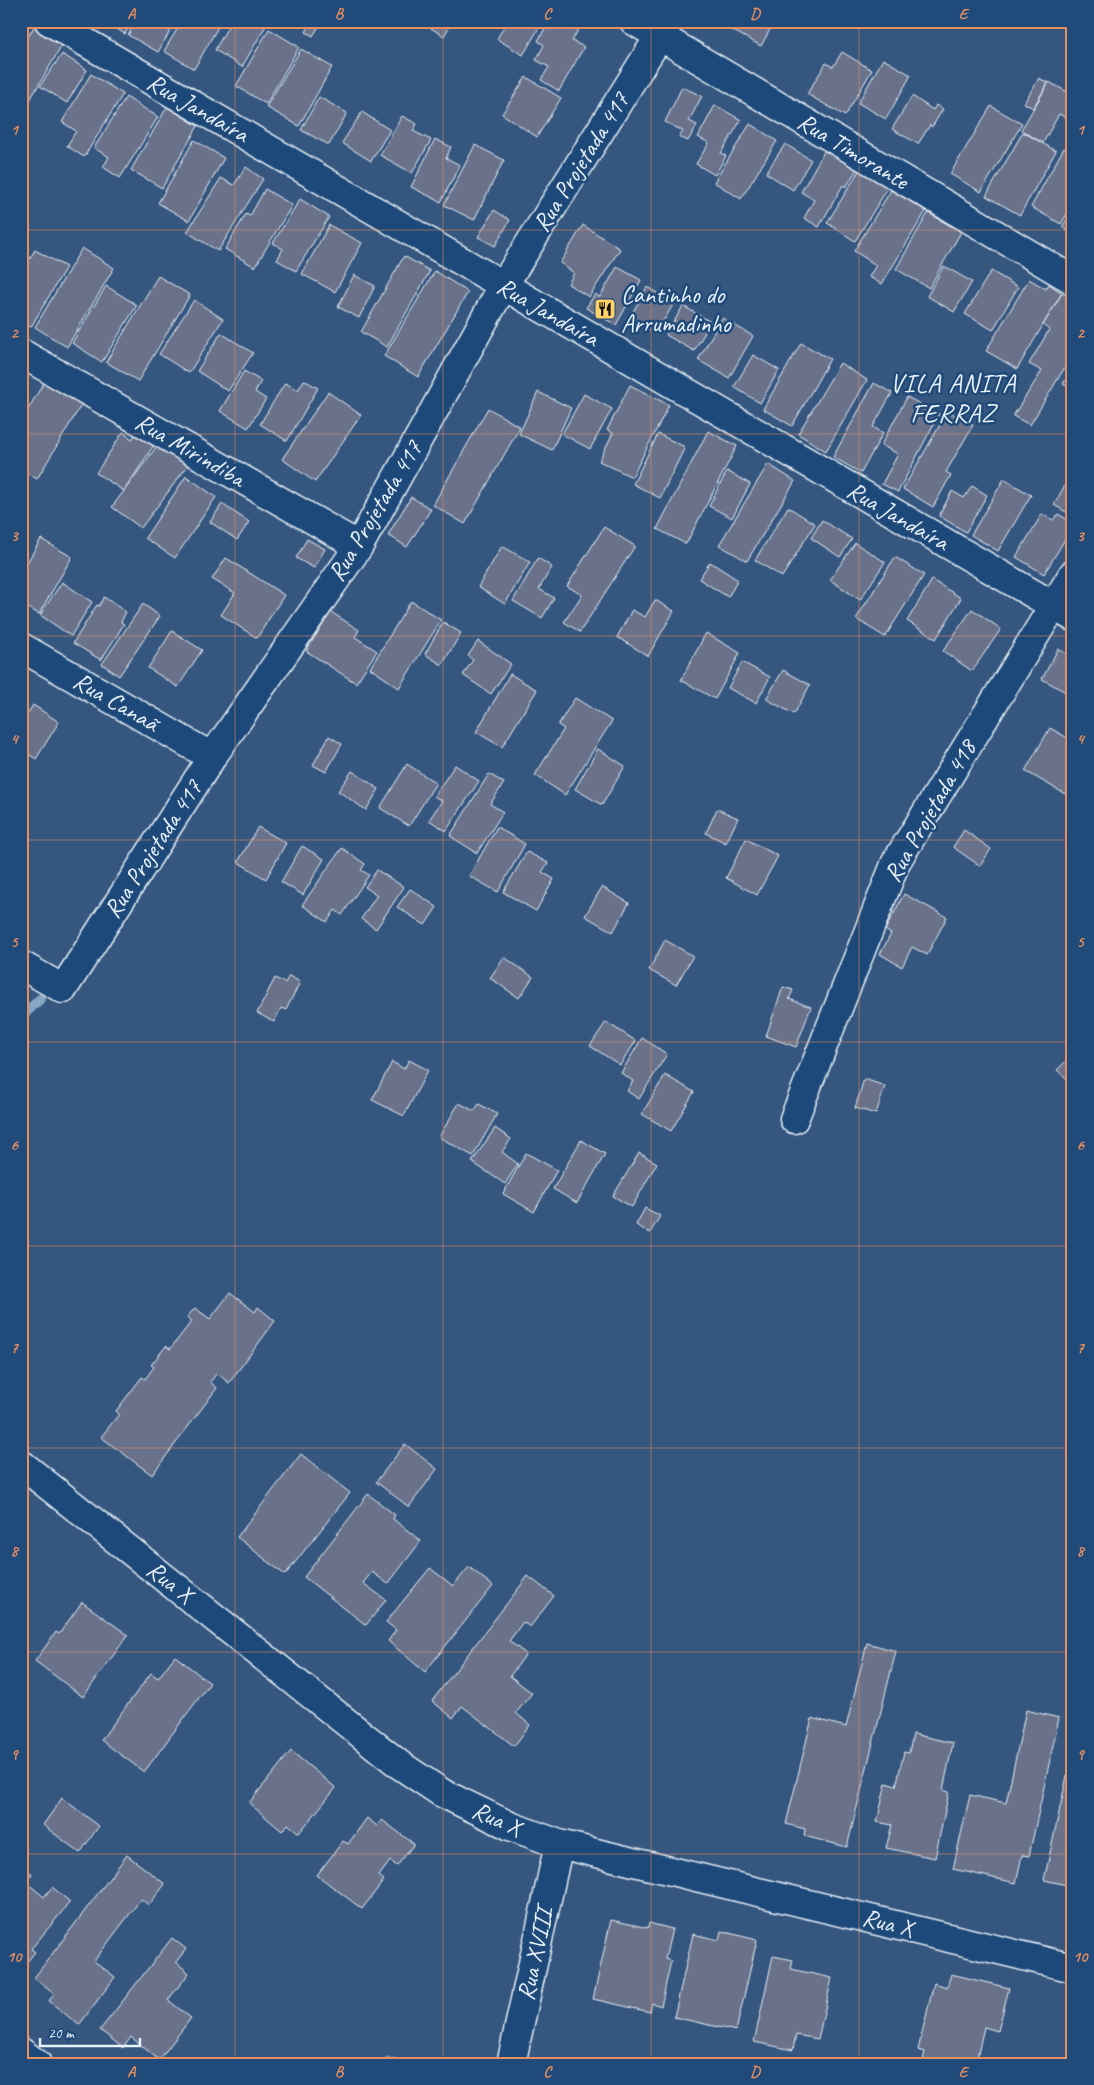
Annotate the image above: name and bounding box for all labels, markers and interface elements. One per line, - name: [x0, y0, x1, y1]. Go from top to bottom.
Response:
- text: A: [127, 4, 137, 24]
- text: B: [335, 4, 345, 24]
- text: C: [543, 4, 553, 24]
- text: D: [750, 4, 761, 24]
- text: E: [959, 4, 970, 24]
- street label: Rua Jandaíra: [141, 66, 256, 151]
- street label: Rua Projetada 417: [525, 85, 637, 238]
- street label: Rua Timorante: [792, 105, 916, 198]
- text: 1: [10, 120, 19, 140]
- text: 1: [1076, 120, 1085, 140]
- street label: Rua Jandaíra: [491, 270, 606, 355]
- place label: Cantinho do Arrumadinho: [621, 279, 732, 340]
- restaurant icon: Cantinho do Arrumadinho: [593, 297, 617, 321]
- text: 2: [10, 323, 19, 343]
- text: 2: [1076, 323, 1085, 343]
- district label: VILA ANITA FERRAZ: [890, 367, 1017, 430]
- street label: Rua Mirindiba: [129, 406, 253, 496]
- street label: Rua Projetada 417: [320, 433, 430, 587]
- street label: Rua Jandaíra: [841, 474, 956, 559]
- text: 3: [10, 526, 19, 546]
- text: 3: [1076, 526, 1085, 546]
- street label: Rua Canaã: [68, 665, 167, 741]
- text: 4: [10, 729, 19, 749]
- text: 4: [1076, 729, 1085, 749]
- street label: Rua Projetada 418: [877, 732, 985, 888]
- street label: Rua Projetada 417: [96, 772, 211, 924]
- text: 5: [11, 932, 20, 952]
- text: 5: [1077, 932, 1086, 952]
- text: 6: [10, 1135, 19, 1155]
- text: 6: [1076, 1135, 1085, 1155]
- text: 7: [10, 1338, 19, 1358]
- text: 7: [1076, 1338, 1085, 1358]
- text: 8: [10, 1541, 19, 1561]
- text: 8: [1076, 1541, 1085, 1561]
- street label: Rua X: [140, 1554, 201, 1612]
- text: 9: [10, 1744, 19, 1764]
- text: 9: [1076, 1744, 1085, 1764]
- street label: Rua X: [467, 1794, 529, 1845]
- street label: Rua XVIII: [510, 1900, 561, 2003]
- street label: Rua X: [859, 1901, 919, 1945]
- text: 10: [7, 1947, 23, 1967]
- text: 10: [1073, 1947, 1089, 1967]
- scale bar: [40, 2015, 140, 2047]
- text: 20 m: [48, 2024, 75, 2043]
- text: A: [127, 2062, 137, 2082]
- text: B: [335, 2062, 345, 2082]
- text: C: [543, 2062, 553, 2082]
- text: D: [750, 2062, 761, 2082]
- text: E: [959, 2062, 970, 2082]

